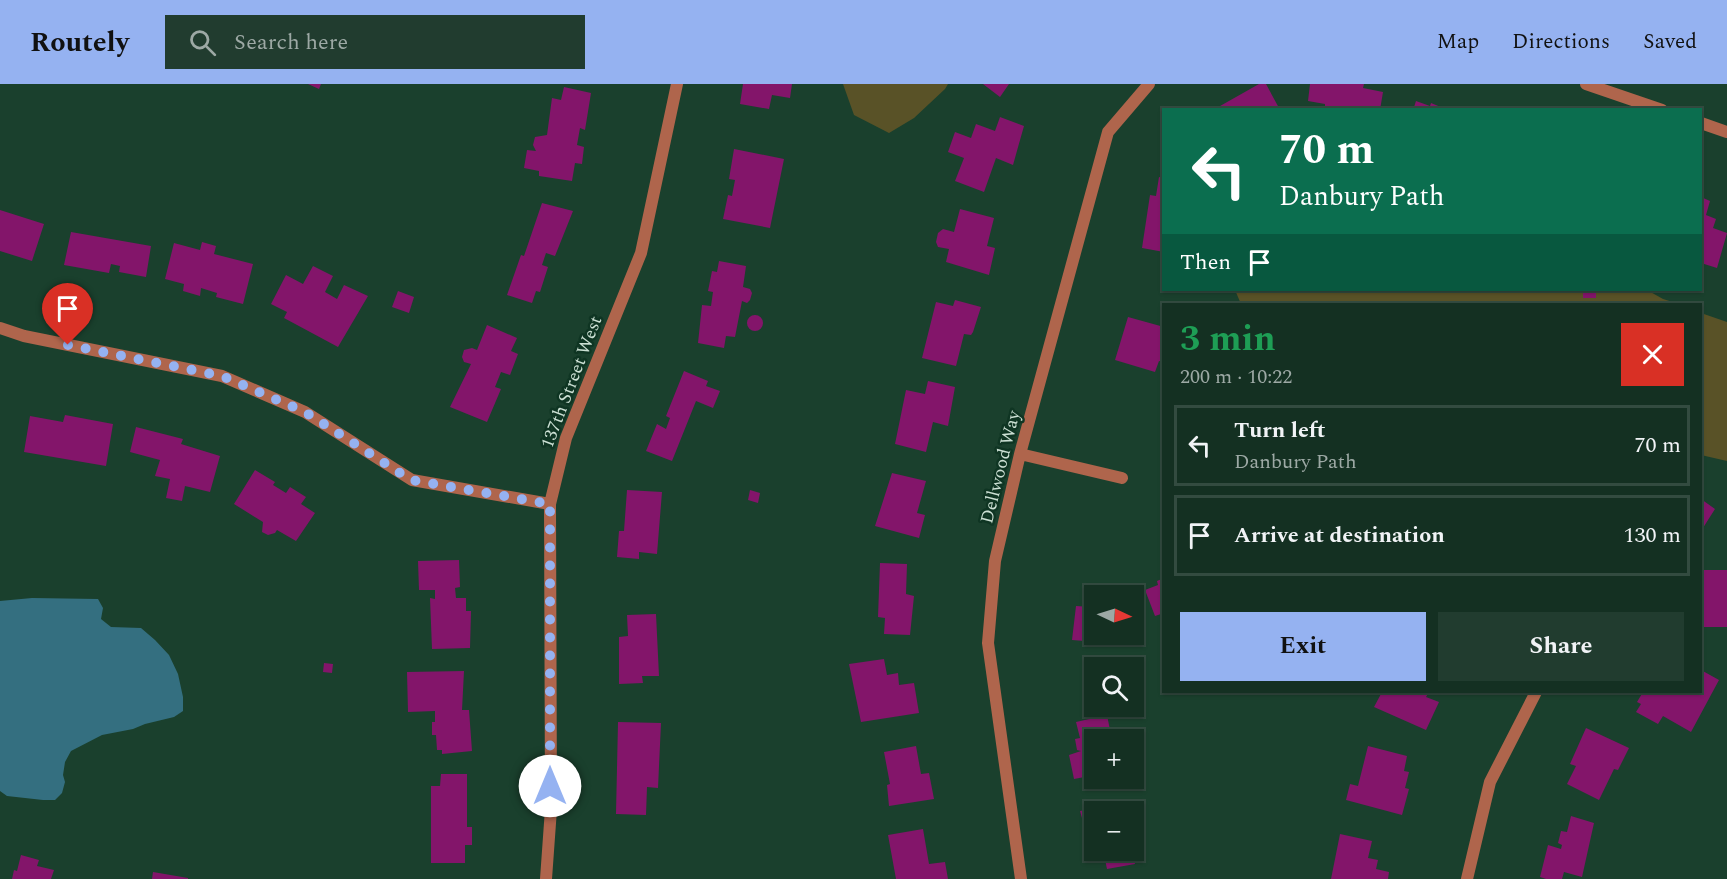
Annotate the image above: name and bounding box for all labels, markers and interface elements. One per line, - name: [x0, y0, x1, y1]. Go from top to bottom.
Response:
- search box: [165, 15, 585, 69]
- text: Routely: [30, 21, 129, 64]
- icon: search: [186, 26, 219, 59]
- text: Search here: [234, 26, 348, 59]
- text: Map: [1437, 26, 1479, 58]
- text: Directions: [1512, 26, 1610, 58]
- text: Saved: [1643, 26, 1697, 58]
- text: 70 m: [1279, 119, 1374, 182]
- icon: left: [1180, 132, 1258, 210]
- text: Danbury Path: [1279, 176, 1444, 218]
- text: Then: [1180, 246, 1231, 279]
- icon: arrive: [1243, 246, 1276, 279]
- pin: [42, 283, 93, 345]
- icon: arrive: [51, 292, 84, 325]
- street label: 137th Street West: [534, 312, 609, 452]
- text: 3 min: [1180, 312, 1276, 367]
- button: close: [1621, 323, 1684, 386]
- text: 200 m · 10:22: [1180, 362, 1292, 392]
- street label: Dellwood Way: [973, 406, 1028, 526]
- text: Turn left: [1234, 414, 1326, 447]
- icon: left: [1183, 429, 1216, 462]
- text: 70 m: [1635, 429, 1681, 462]
- text: Danbury Path: [1234, 447, 1357, 477]
- icon: arrive: [1183, 519, 1216, 552]
- text: Arrive at destination: [1234, 519, 1445, 552]
- text: 130 m: [1624, 519, 1681, 552]
- north arrow: [1084, 585, 1144, 645]
- map controls: [1084, 585, 1144, 861]
- button: Exit: [1180, 612, 1426, 681]
- button: Share: [1438, 612, 1684, 681]
- button: search: [1084, 657, 1144, 717]
- button: +: [1084, 729, 1144, 789]
- position arrow: [518, 754, 582, 818]
- button: −: [1084, 801, 1144, 861]

